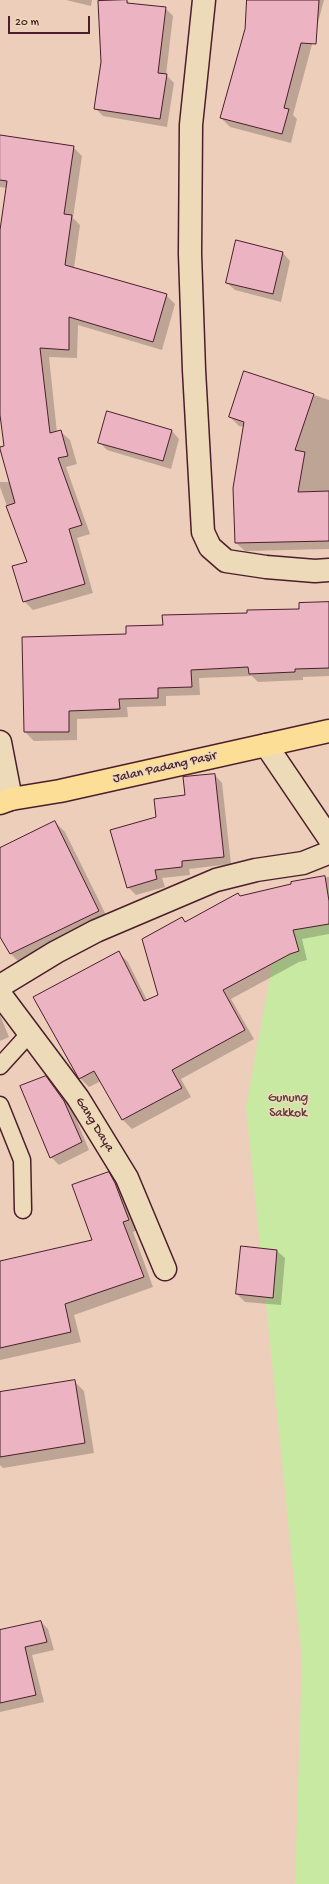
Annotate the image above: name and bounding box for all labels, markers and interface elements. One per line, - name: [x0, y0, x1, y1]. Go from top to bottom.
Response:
- scale bar: [10, 8, 92, 34]
- text: 20 m: [15, 16, 39, 30]
- street label: Jalan Padang Pasir: [112, 748, 218, 788]
- park label: Gunung Sakkok: [268, 1091, 308, 1122]
- street label: Gang Daya: [71, 1095, 117, 1155]

